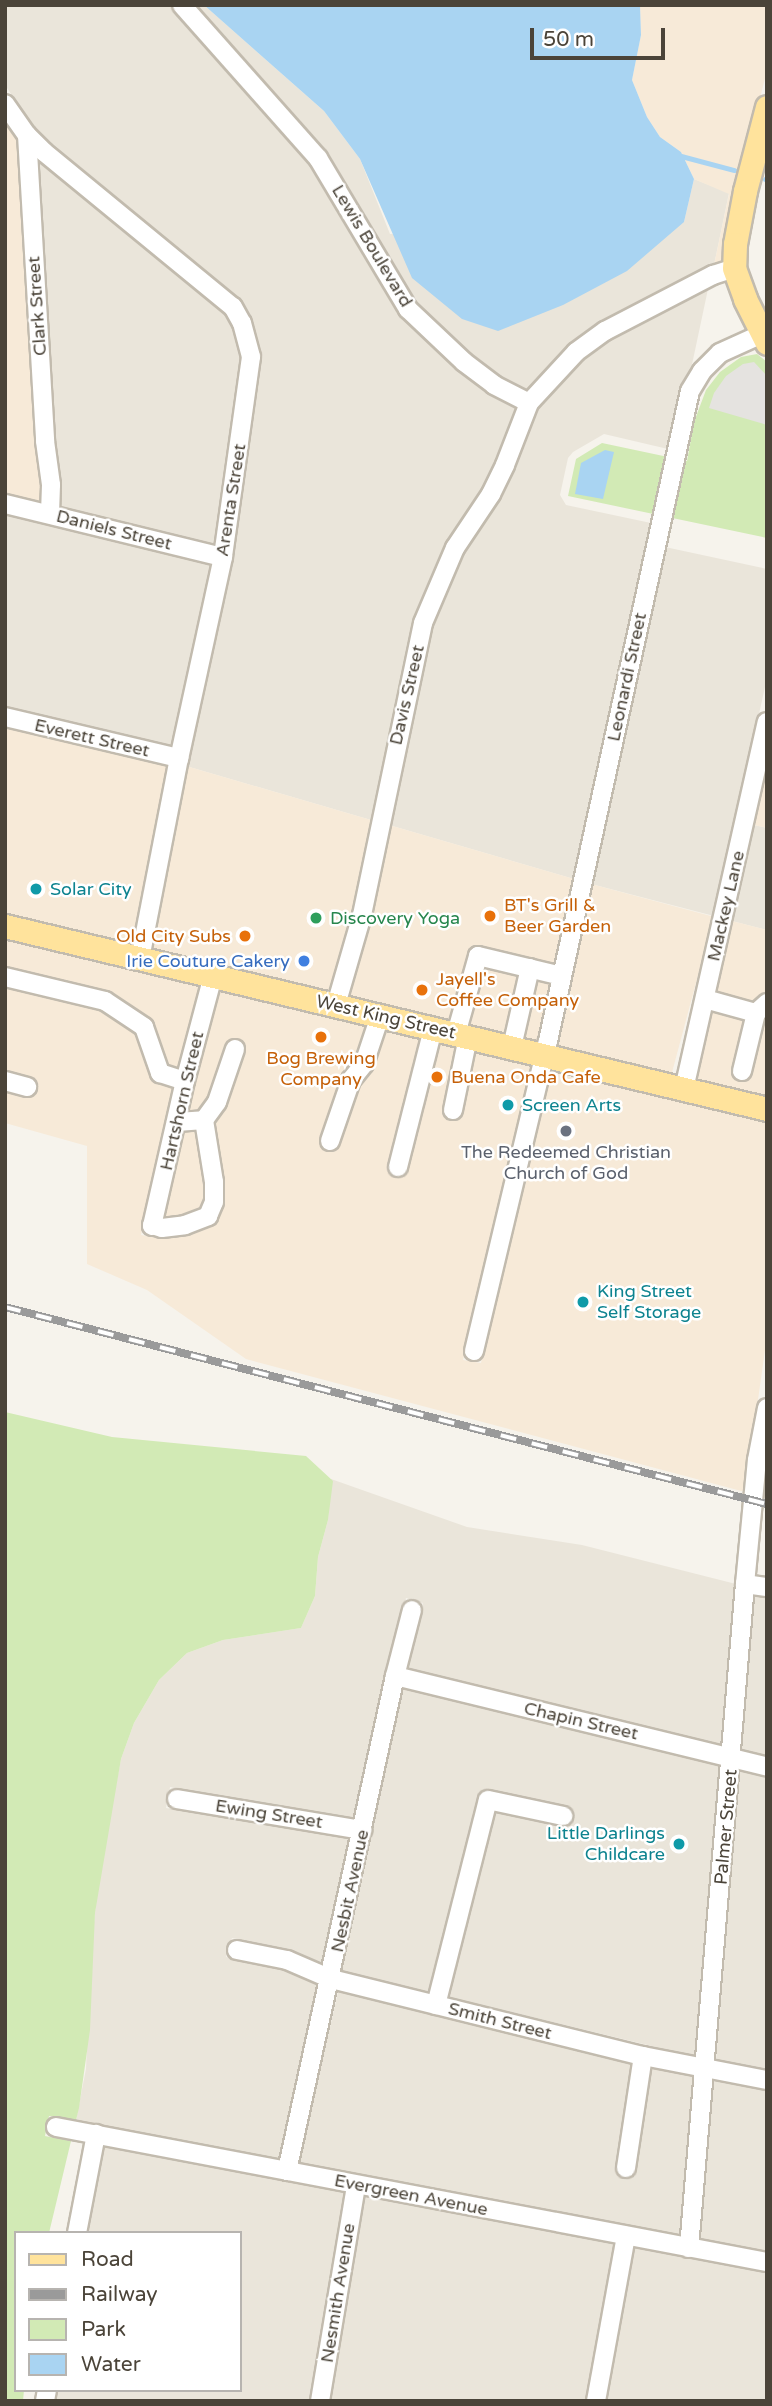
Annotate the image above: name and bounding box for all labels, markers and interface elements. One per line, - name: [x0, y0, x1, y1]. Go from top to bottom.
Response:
- scale bar: [534, 14, 669, 58]
- text: 50 m: [543, 27, 594, 52]
- street label: Lewis Boulevard: [327, 181, 417, 311]
- street label: Clark Street: [23, 255, 51, 357]
- street label: Arenta Street: [211, 442, 251, 558]
- street label: Daniels Street: [54, 505, 174, 555]
- street label: Leonardi Street: [603, 611, 651, 743]
- street label: Davis Street: [385, 643, 429, 747]
- street label: Everett Street: [32, 714, 152, 762]
- street label: Mackey Lane: [703, 849, 749, 963]
- place label: Solar City: [50, 878, 132, 900]
- marker: Solar City: [28, 881, 44, 897]
- place label: BT's Grill & Beer Garden: [504, 895, 611, 937]
- place label: Discovery Yoga: [330, 907, 460, 929]
- marker: BT's Grill & Beer Garden: [482, 908, 498, 924]
- marker: Discovery Yoga: [308, 910, 324, 926]
- place label: Old City Subs: [116, 925, 231, 947]
- marker: Old City Subs: [237, 928, 253, 944]
- place label: Irie Couture Cakery: [126, 950, 290, 972]
- marker: Irie Couture Cakery: [296, 953, 312, 969]
- place label: Jayell's Coffee Company: [436, 969, 579, 1012]
- marker: Jayell's Coffee Company: [414, 982, 430, 998]
- street label: West King Street: [314, 990, 458, 1044]
- street label: Hartshorn Street: [156, 1029, 208, 1173]
- marker: Bog Brewing Company: [313, 1029, 329, 1045]
- place label: Bog Brewing Company: [266, 1048, 376, 1090]
- place label: Buena Onda Cafe: [451, 1066, 601, 1088]
- marker: Buena Onda Cafe: [429, 1069, 445, 1085]
- place label: Screen Arts: [522, 1094, 621, 1116]
- marker: Screen Arts: [500, 1097, 516, 1113]
- marker: The Redeemed Christian Church of God: [558, 1123, 574, 1139]
- place label: The Redeemed Christian Church of God: [461, 1142, 671, 1184]
- place label: King Street Self Storage: [597, 1281, 701, 1324]
- marker: King Street Self Storage: [575, 1294, 591, 1310]
- street label: Chapin Street: [522, 1697, 640, 1745]
- street label: Palmer Street: [710, 1768, 742, 1886]
- street label: Ewing Street: [214, 1795, 324, 1833]
- place label: Little Darlings Childcare: [547, 1823, 665, 1866]
- street label: Nesbit Avenue: [326, 1828, 374, 1954]
- marker: Little Darlings Childcare: [671, 1836, 687, 1852]
- street label: Smith Street: [446, 1998, 554, 2044]
- street label: Evergreen Avenue: [332, 2170, 490, 2220]
- street label: Nesmith Avenue: [316, 2222, 360, 2364]
- legend: [14, 2231, 242, 2392]
- text: Road: [81, 2247, 134, 2272]
- text: Railway: [81, 2282, 158, 2307]
- text: Park: [81, 2317, 126, 2342]
- text: Water: [81, 2352, 141, 2377]

